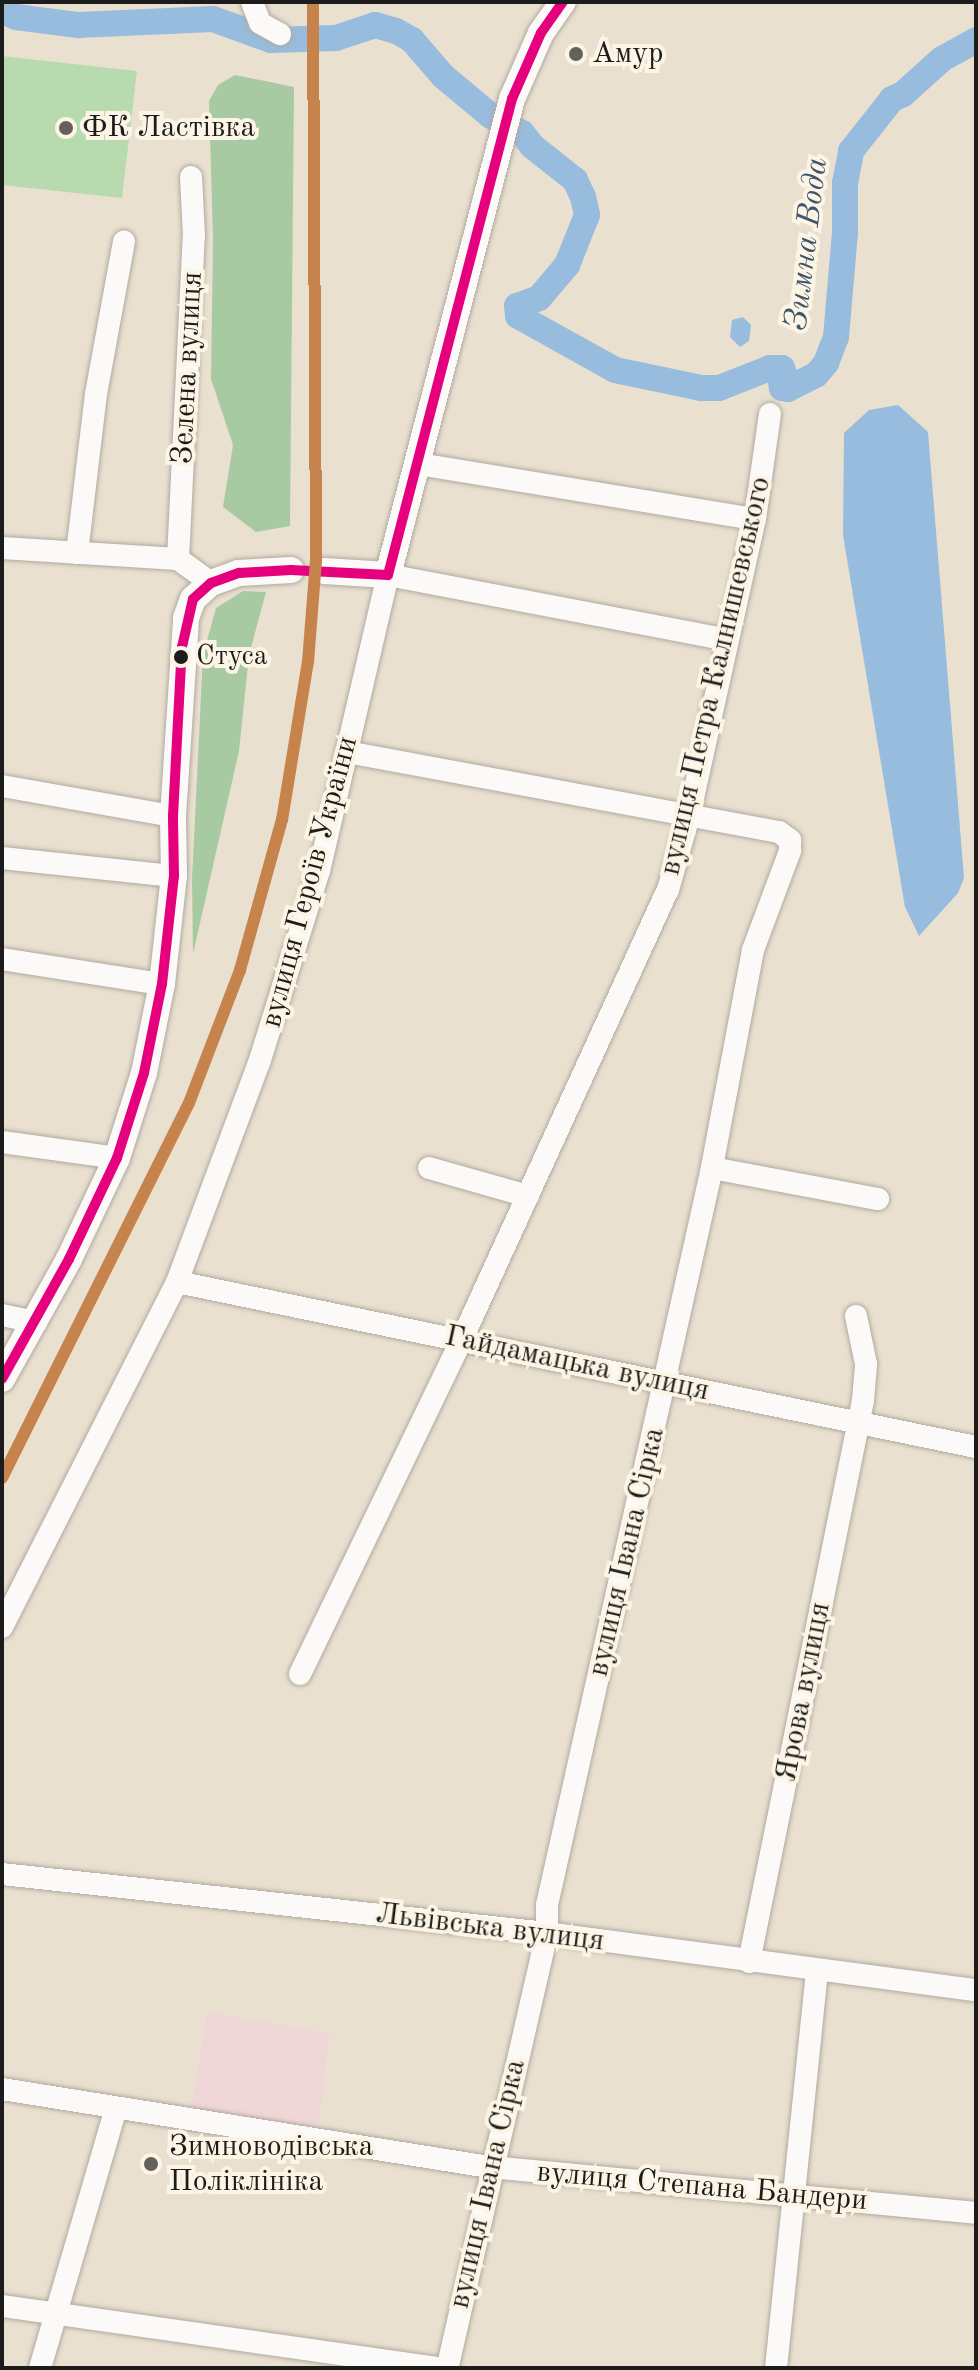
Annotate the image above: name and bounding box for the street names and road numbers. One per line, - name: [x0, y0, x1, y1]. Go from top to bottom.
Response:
- street label: Зелена вулиця: [165, 271, 211, 465]
- street label: вулиця Петра Калнишевського: [653, 473, 779, 879]
- street label: вулиця Героїв України: [254, 732, 366, 1032]
- street label: Гайдамацька вулиця: [441, 1318, 713, 1410]
- street label: вулиця Івана Сірка: [581, 1424, 673, 1680]
- street label: Ярова вулиця: [769, 1599, 839, 1785]
- street label: Львівська вулиця: [374, 1896, 606, 1960]
- street label: вулиця Івана Сірка: [442, 2056, 534, 2312]
- street label: вулиця Степана Бандери: [535, 2155, 869, 2219]

